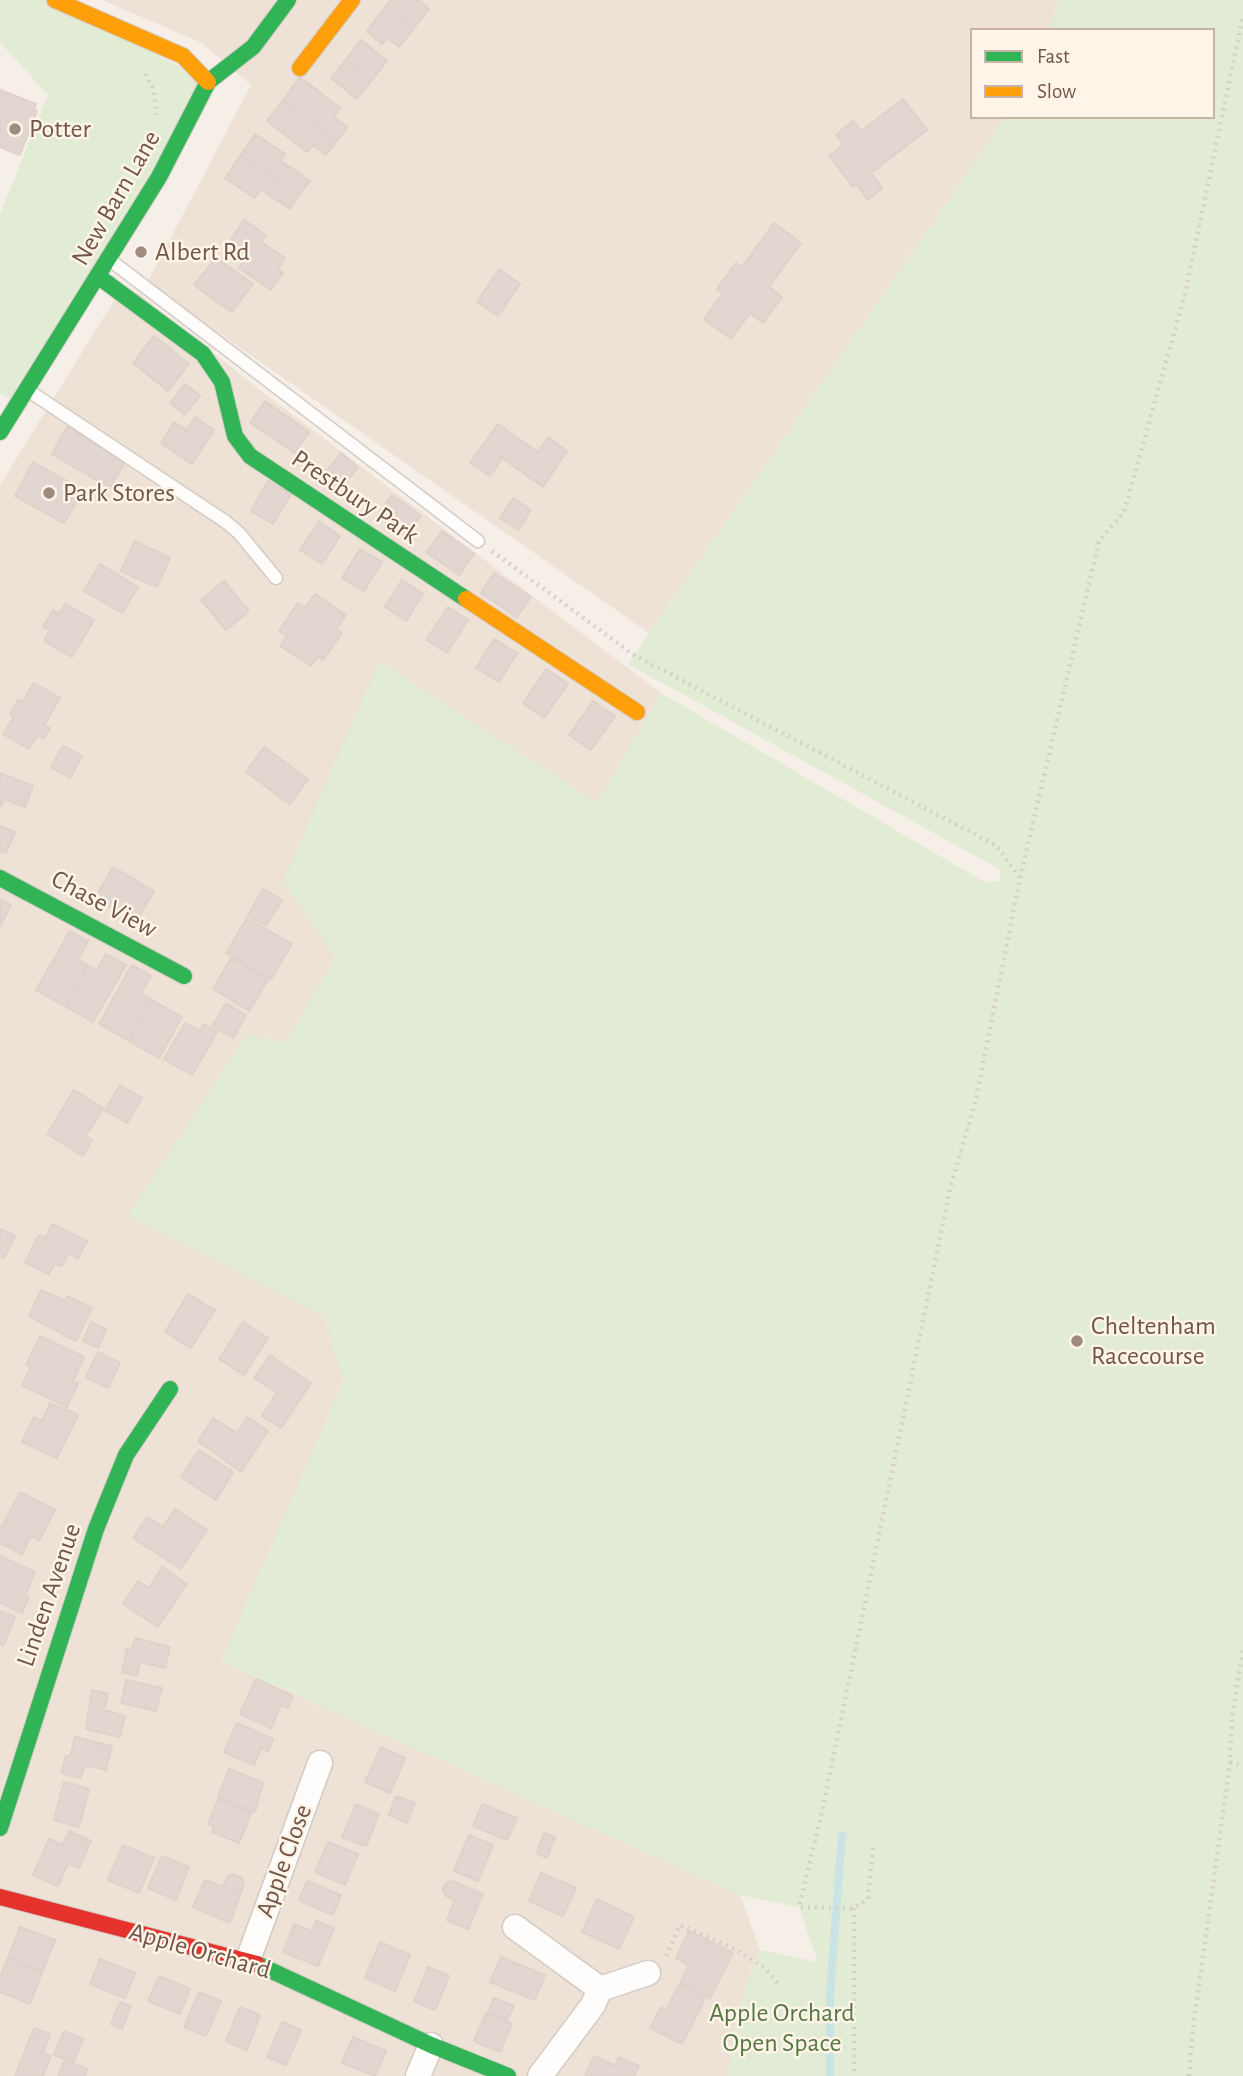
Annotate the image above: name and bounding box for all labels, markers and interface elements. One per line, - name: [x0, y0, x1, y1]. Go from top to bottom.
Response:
- legend: [970, 28, 1215, 119]
- text: Fast: [1037, 46, 1070, 67]
- text: Slow: [1037, 81, 1076, 102]
- place label: Potter: [29, 113, 91, 145]
- marker: Potter: [7, 121, 23, 137]
- street label: New Barn Lane: [65, 125, 167, 271]
- place label: Albert Rd: [155, 236, 250, 268]
- marker: Albert Rd: [133, 244, 149, 260]
- street label: Prestbury Park: [285, 443, 425, 551]
- place label: Park Stores: [63, 477, 175, 509]
- marker: Park Stores: [41, 485, 57, 501]
- street label: Chase View: [46, 863, 162, 945]
- place label: Cheltenham Racecourse: [1091, 1310, 1216, 1372]
- marker: Cheltenham Racecourse: [1069, 1333, 1085, 1349]
- street label: Linden Avenue: [10, 1519, 88, 1671]
- street label: Apple Close: [249, 1800, 319, 1922]
- street label: Apple Orchard: [126, 1916, 274, 1986]
- park label: Apple Orchard Open Space: [709, 1997, 855, 2058]

